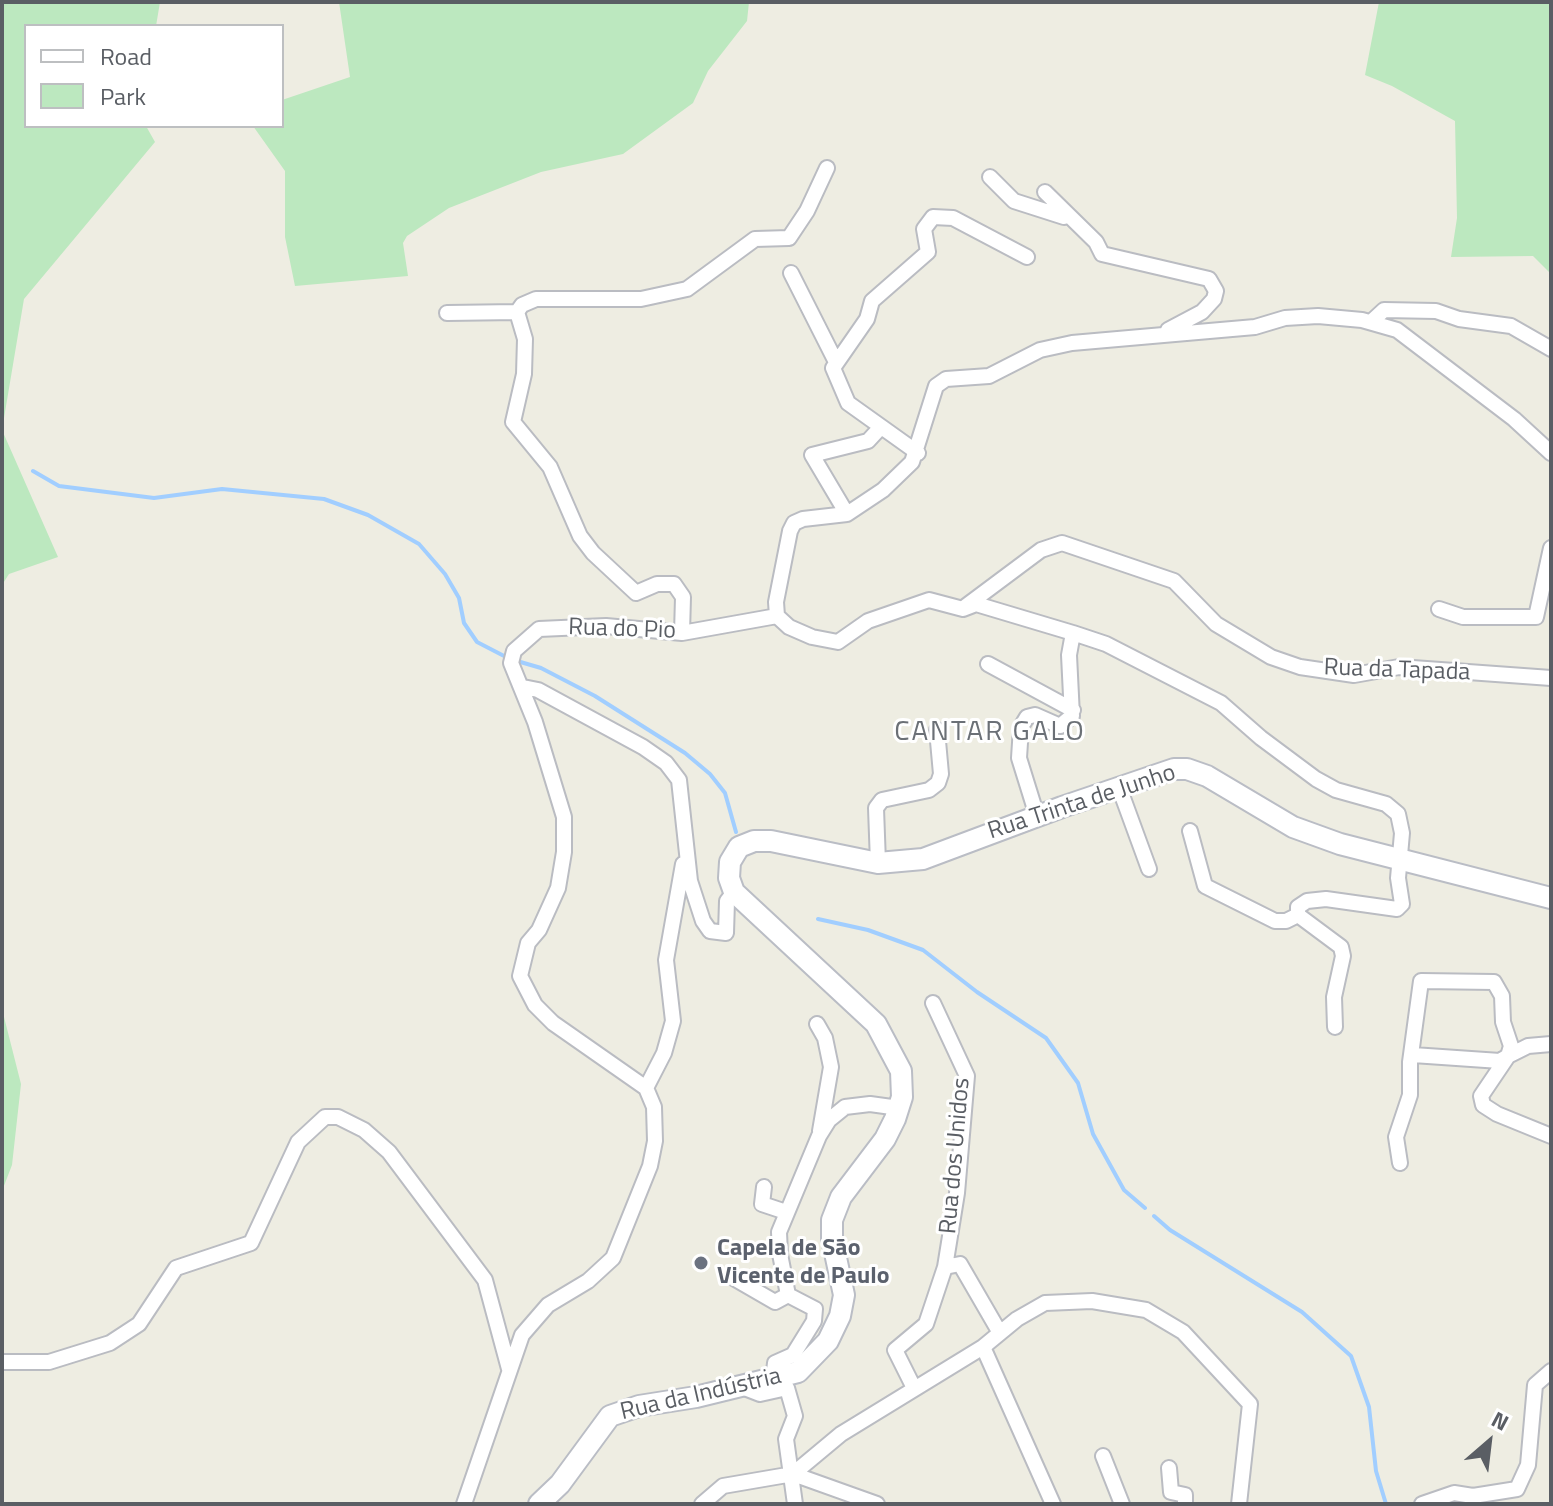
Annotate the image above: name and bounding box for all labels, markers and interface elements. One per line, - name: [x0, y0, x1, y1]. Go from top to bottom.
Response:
- legend: [24, 24, 284, 128]
- text: Road: [100, 38, 152, 74]
- text: Park: [100, 78, 146, 114]
- street label: Rua do Pio: [568, 614, 676, 646]
- street label: Rua da Tapada: [1323, 654, 1471, 688]
- district label: CANTAR GALO: [894, 716, 1086, 750]
- street label: Rua Trinta de Junho: [985, 759, 1179, 847]
- street label: Rua dos Unidos: [935, 1077, 977, 1235]
- place label: Capela de São Vicente de Paulo: [717, 1235, 890, 1291]
- marker: Capela de São Vicente de Paulo: [692, 1254, 710, 1272]
- street label: Rua da Indústria: [618, 1363, 784, 1427]
- north arrow: [1449, 1402, 1529, 1482]
- text: N: [1486, 1402, 1515, 1439]

